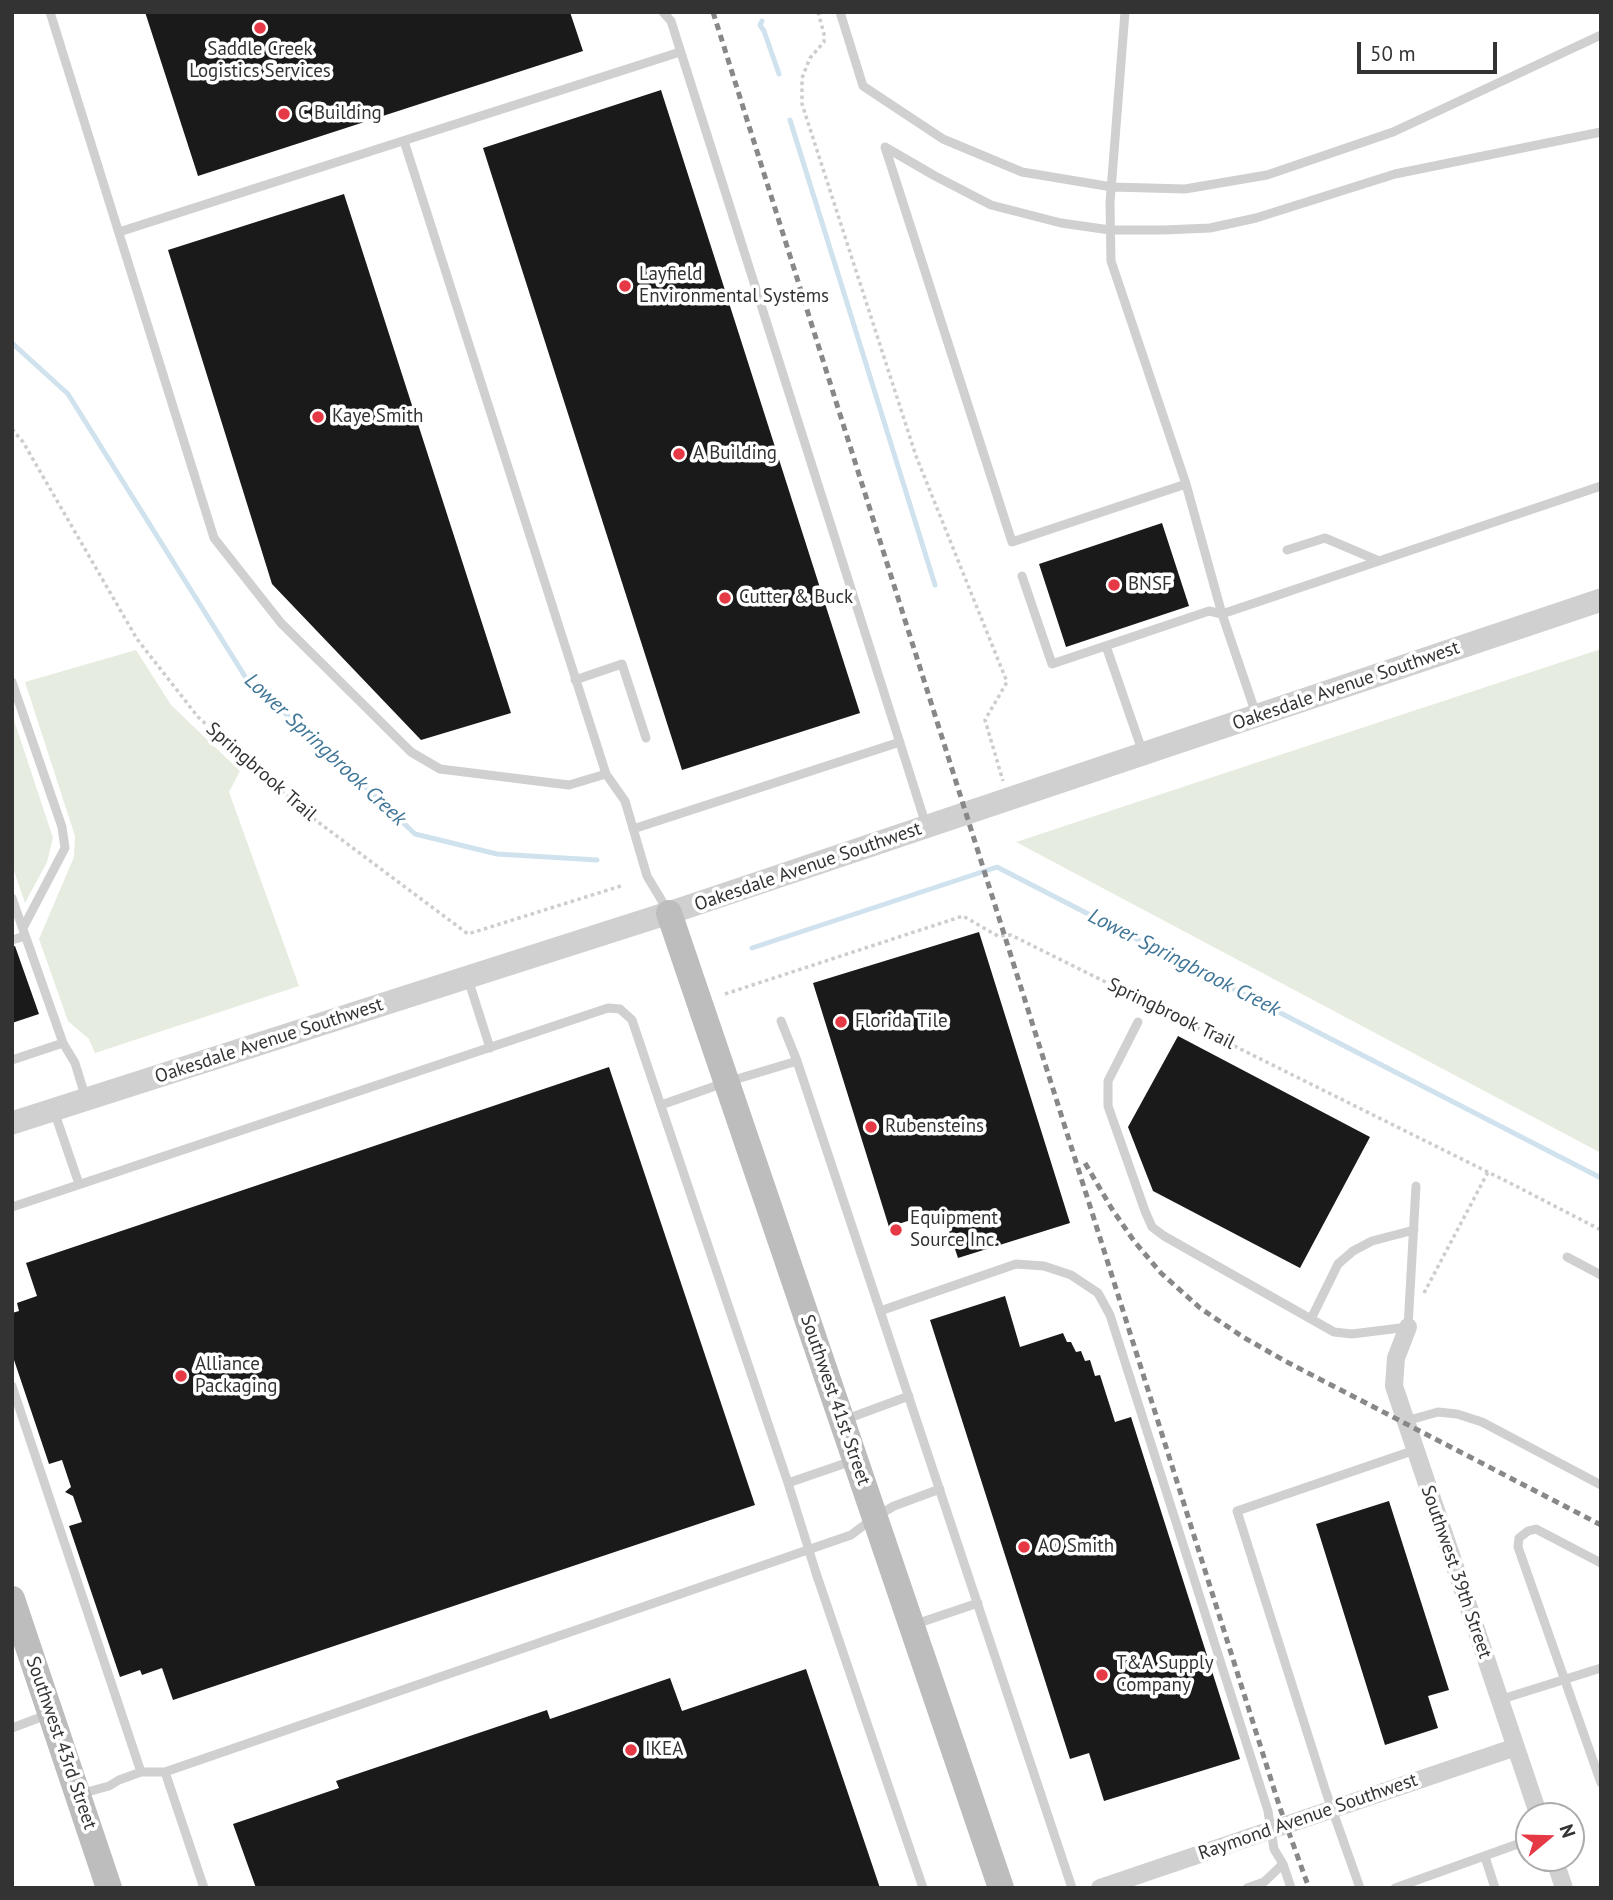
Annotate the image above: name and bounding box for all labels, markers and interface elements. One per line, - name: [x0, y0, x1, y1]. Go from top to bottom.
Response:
- marker: Saddle Creek Logistics Services: [252, 20, 268, 36]
- scale bar: [1361, 28, 1501, 72]
- place label: Saddle Creek Logistics Services: [189, 39, 331, 83]
- text: 50 m: [1370, 40, 1416, 67]
- place label: C Building: [298, 103, 382, 125]
- marker: C Building: [276, 106, 292, 122]
- place label: Layfield Environmental Systems: [639, 264, 829, 308]
- marker: Layfield Environmental Systems: [617, 278, 633, 294]
- place label: Kaye Smith: [332, 406, 423, 428]
- marker: Kaye Smith: [310, 409, 326, 425]
- place label: A Building: [693, 443, 777, 465]
- marker: A Building: [671, 446, 687, 462]
- place label: BNSF: [1128, 574, 1172, 596]
- marker: BNSF: [1106, 577, 1122, 593]
- place label: Cutter & Buck: [739, 587, 853, 609]
- marker: Cutter & Buck: [717, 590, 733, 606]
- street label: Oakesdale Avenue Southwest: [1230, 636, 1462, 736]
- water label: Lower Springbrook Creek: [239, 669, 411, 831]
- street label: Springbrook Trail: [201, 718, 321, 826]
- street label: Oakesdale Avenue Southwest: [692, 817, 924, 917]
- water label: Lower Springbrook Creek: [1084, 904, 1284, 1022]
- street label: Springbrook Trail: [1104, 973, 1238, 1055]
- street label: Oakesdale Avenue Southwest: [152, 993, 386, 1089]
- place label: Florida Tile: [855, 1011, 948, 1033]
- marker: Florida Tile: [833, 1014, 849, 1030]
- place label: Rubensteins: [885, 1116, 984, 1138]
- marker: Rubensteins: [863, 1119, 879, 1135]
- place label: Equipment Source Inc.: [910, 1208, 998, 1252]
- marker: Equipment Source Inc.: [888, 1222, 904, 1238]
- street label: Southwest 41st Street: [795, 1312, 875, 1488]
- place label: Alliance Packaging: [195, 1354, 277, 1398]
- marker: Alliance Packaging: [173, 1368, 189, 1384]
- street label: Southwest 39th Street: [1416, 1483, 1496, 1661]
- place label: AO Smith: [1038, 1536, 1114, 1558]
- marker: AO Smith: [1016, 1539, 1032, 1555]
- place label: T&A Supply Company: [1116, 1653, 1213, 1697]
- street label: Southwest 43rd Street: [21, 1654, 101, 1832]
- marker: T&A Supply Company: [1094, 1667, 1110, 1683]
- place label: IKEA: [645, 1739, 683, 1761]
- marker: IKEA: [623, 1742, 639, 1758]
- street label: Raymond Avenue Southwest: [1195, 1769, 1421, 1865]
- north arrow: [1515, 1802, 1585, 1872]
- text: N: [1555, 1821, 1581, 1841]

